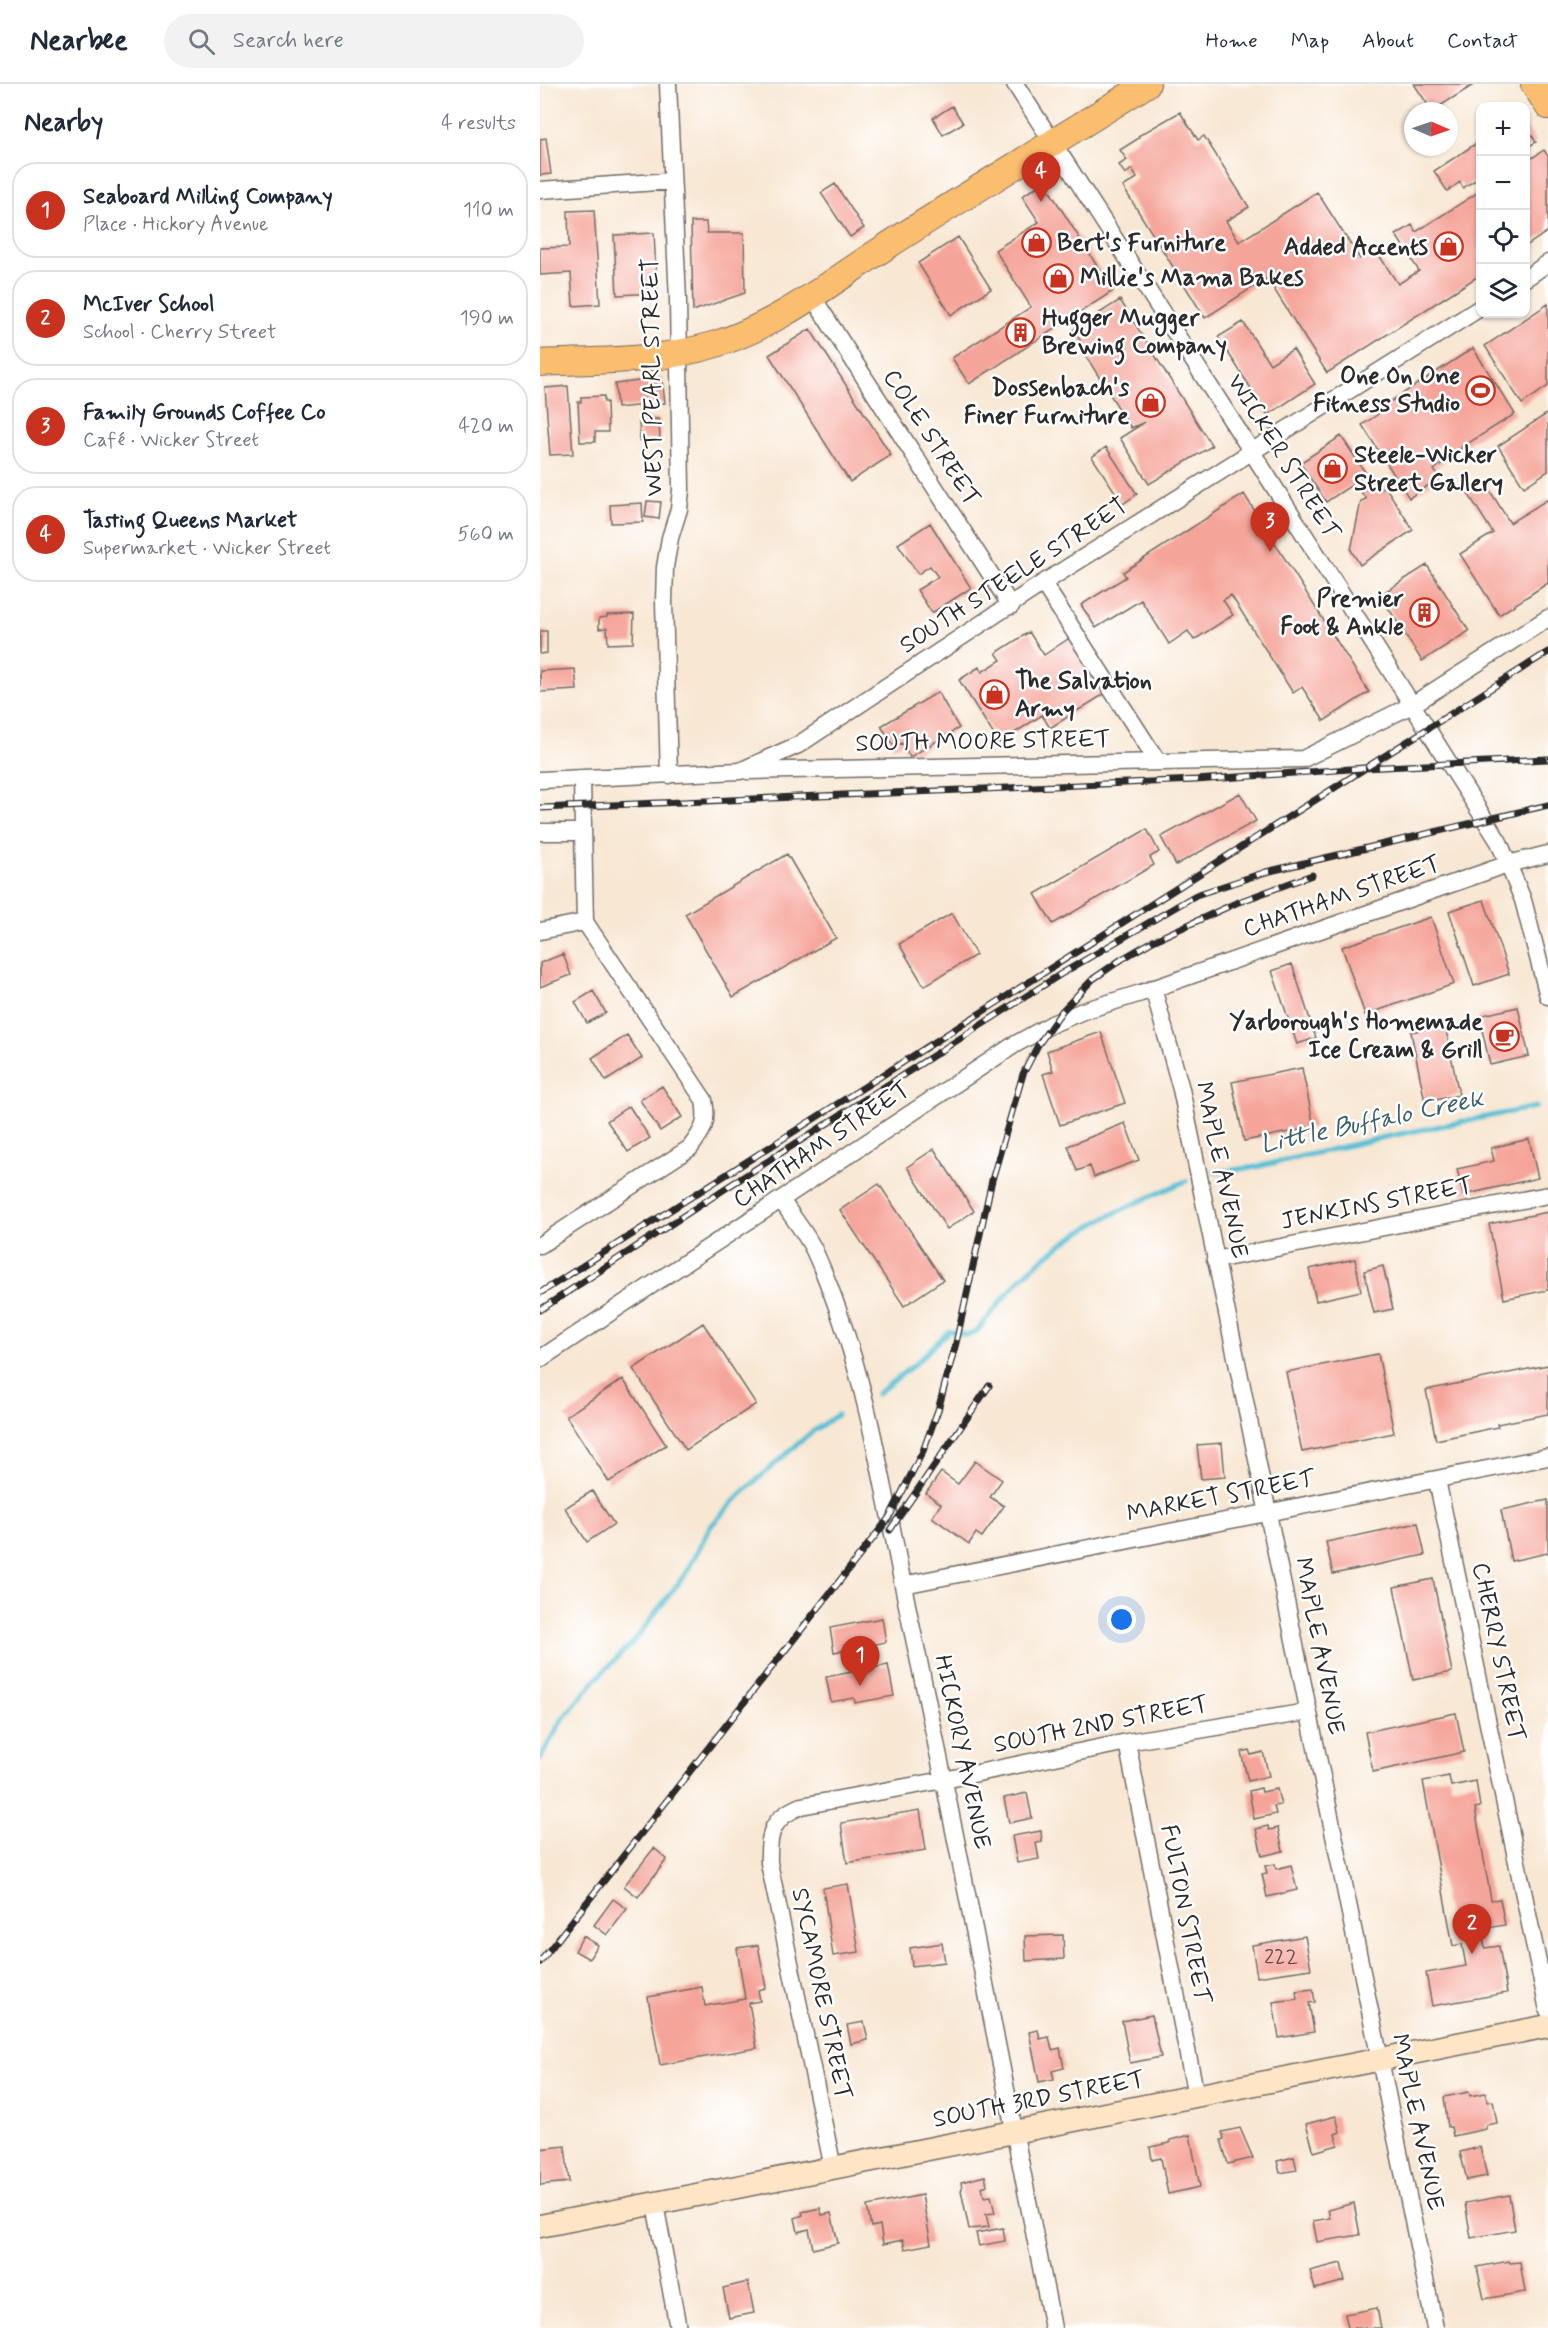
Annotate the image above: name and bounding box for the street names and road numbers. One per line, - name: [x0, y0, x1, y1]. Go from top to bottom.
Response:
- street label: WEST PEARL STREET: [635, 257, 671, 497]
- street label: COLE STREET: [875, 364, 987, 512]
- street label: WICKER STREET: [1220, 368, 1347, 546]
- street label: SOUTH STEELE STREET: [894, 491, 1134, 661]
- street label: SOUTH MOORE STREET: [855, 724, 1111, 760]
- street label: CHATHAM STREET: [1239, 849, 1445, 945]
- street label: CHATHAM STREET: [728, 1074, 916, 1216]
- street label: MAPLE AVENUE: [1187, 1079, 1255, 1261]
- street label: JENKINS STREET: [1278, 1170, 1476, 1238]
- street label: MARKET STREET: [1124, 1463, 1318, 1530]
- street label: MAPLE AVENUE: [1287, 1555, 1351, 1737]
- street label: CHERRY STREET: [1464, 1560, 1532, 1744]
- street label: HICKORY AVENUE: [926, 1652, 998, 1852]
- street label: SOUTH 2ND STREET: [991, 1689, 1211, 1761]
- street label: FULTON STREET: [1152, 1822, 1218, 2007]
- street label: SYCAMORE STREET: [783, 1885, 859, 2103]
- street label: MAPLE AVENUE: [1383, 2031, 1451, 2213]
- street label: SOUTH 3RD STREET: [930, 2064, 1148, 2136]

